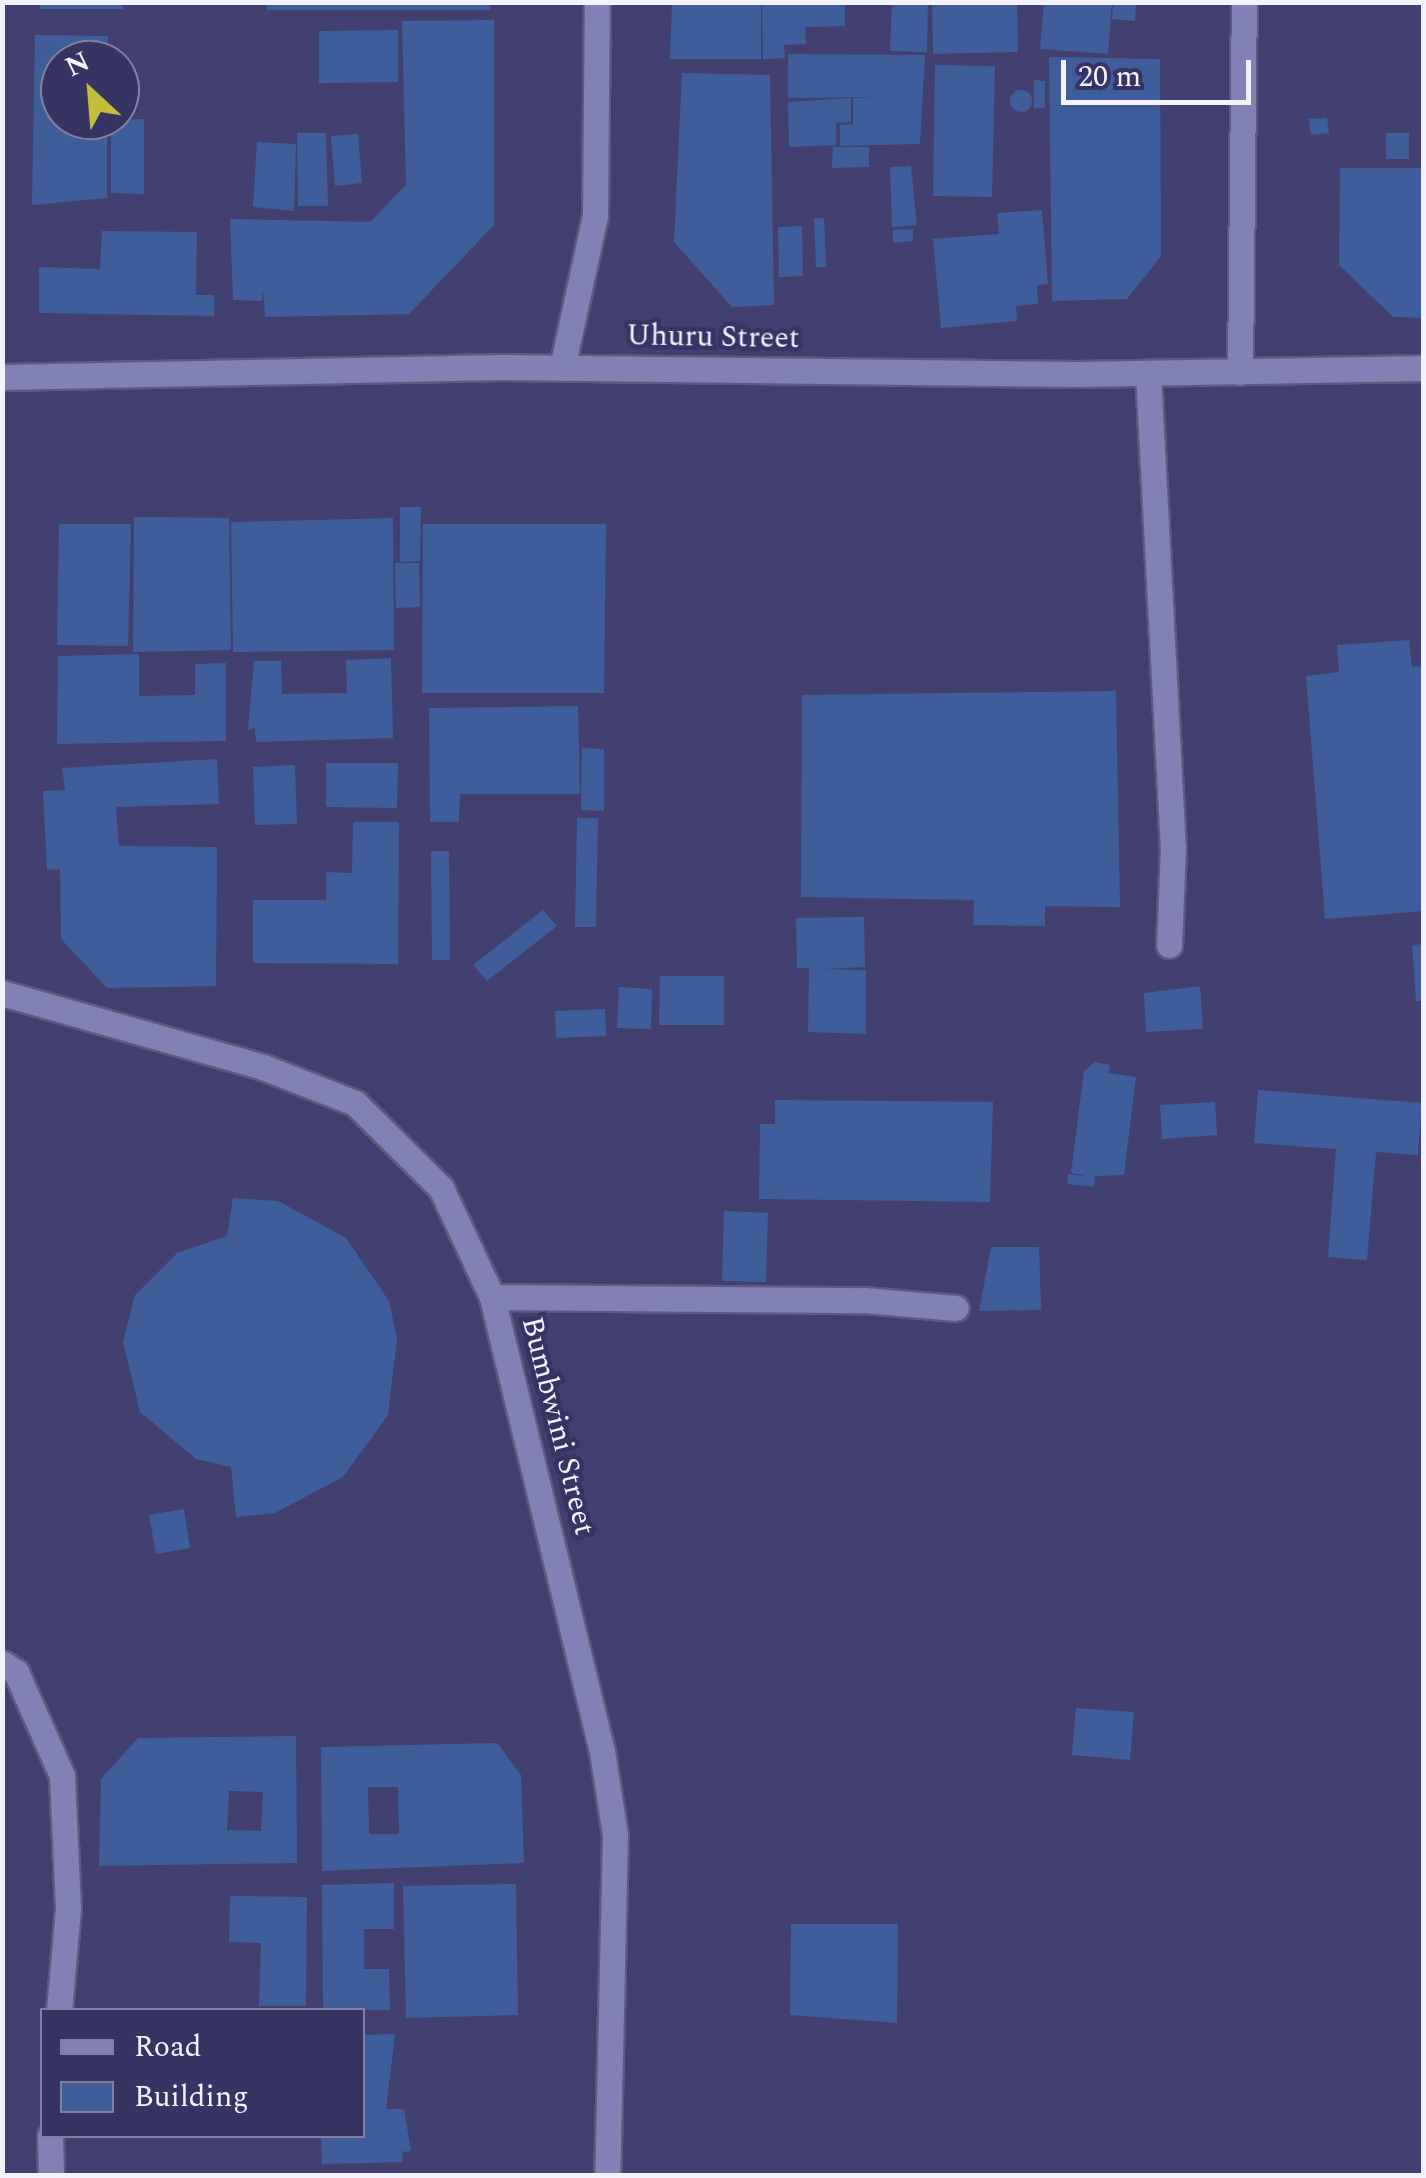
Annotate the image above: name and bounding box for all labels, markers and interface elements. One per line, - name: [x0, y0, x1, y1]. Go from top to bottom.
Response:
- north arrow: [40, 40, 140, 140]
- text: N: [58, 40, 97, 89]
- scale bar: [1066, 40, 1256, 102]
- text: 20 m: [1078, 54, 1141, 100]
- street label: Uhuru Street: [626, 317, 800, 357]
- street label: Bumbwini Street: [513, 1313, 603, 1539]
- legend: [40, 2008, 365, 2138]
- text: Road: [134, 2024, 202, 2070]
- text: Building: [134, 2074, 249, 2120]

